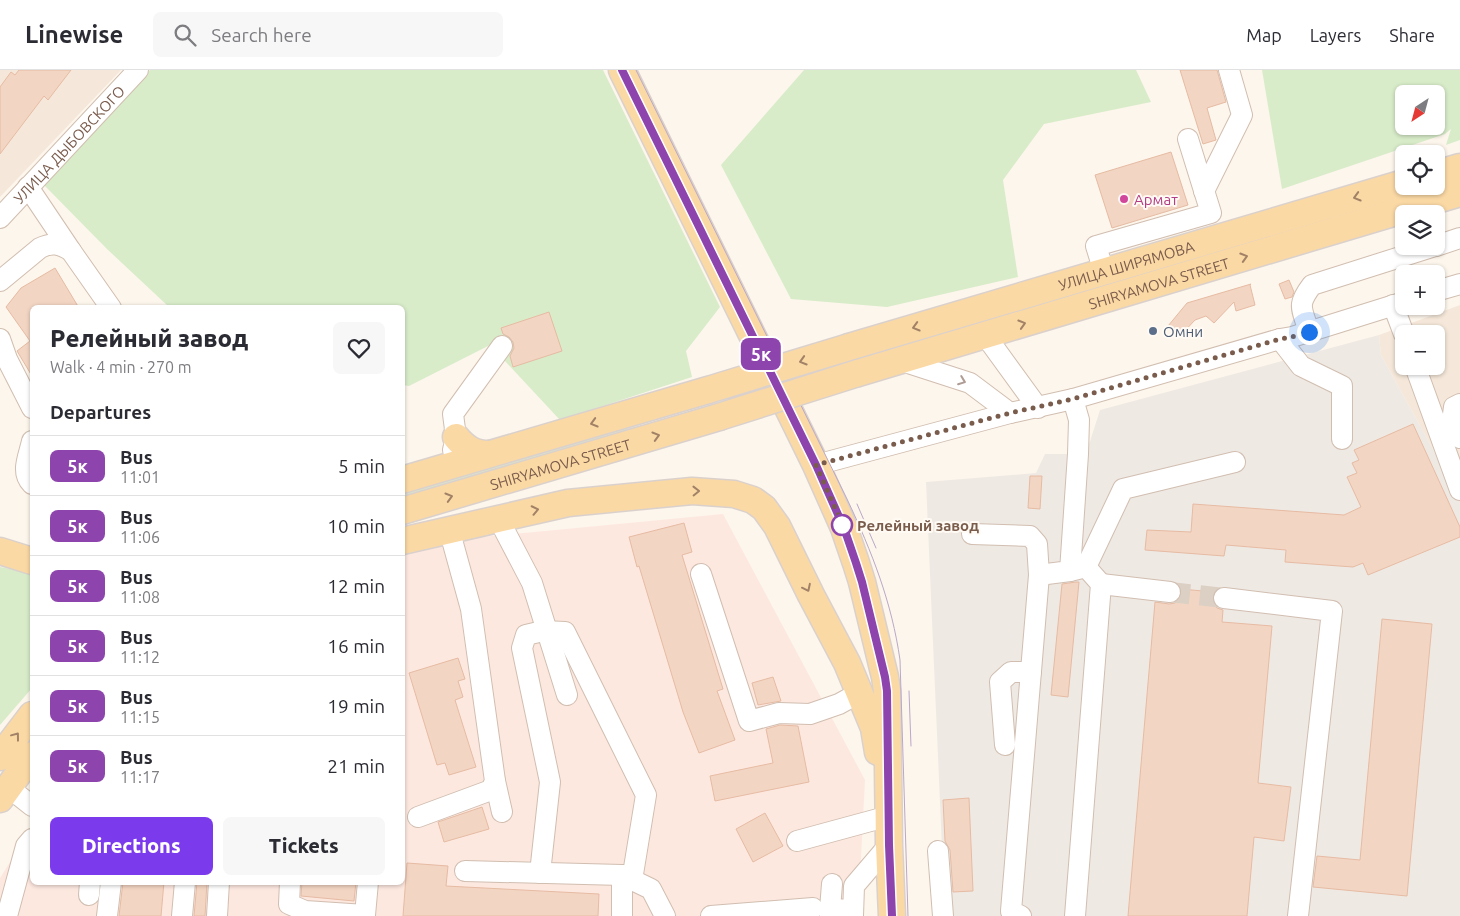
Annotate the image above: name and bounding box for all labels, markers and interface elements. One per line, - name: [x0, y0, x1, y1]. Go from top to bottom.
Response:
- search box: [153, 12, 503, 57]
- text: Linewise: [25, 21, 123, 48]
- icon: search: [171, 21, 199, 49]
- text: Search here: [211, 24, 312, 46]
- text: Map: [1246, 25, 1282, 45]
- text: Layers: [1310, 25, 1361, 45]
- text: Share: [1389, 25, 1435, 45]
- street label: УЛИЦА ДЫБОВСКОГО: [10, 82, 128, 207]
- north arrow: [1395, 85, 1445, 135]
- map controls: [1395, 85, 1445, 375]
- button: locate: [1395, 145, 1445, 195]
- place label: Армат: [1134, 191, 1178, 208]
- one-way arrow: [1353, 192, 1362, 202]
- marker: Армат: [1118, 193, 1130, 205]
- button: layers: [1395, 205, 1445, 255]
- street label: УЛИЦА ШИРЯМОВА: [1056, 237, 1196, 293]
- one-way arrow: [1240, 253, 1248, 263]
- street label: SHIRYAMOVA STREET: [1086, 254, 1232, 312]
- button: +: [1395, 265, 1445, 315]
- one-way arrow: [1017, 319, 1025, 329]
- your location: [1297, 320, 1322, 345]
- button: heart: [333, 322, 385, 374]
- one-way arrow: [912, 322, 920, 332]
- place label: Омни: [1163, 323, 1203, 340]
- text: Релейный завод: [50, 325, 248, 352]
- marker: Омни: [1147, 325, 1159, 337]
- button: −: [1395, 325, 1445, 375]
- line badge: 5к: [738, 338, 784, 370]
- text: 5к: [751, 344, 771, 364]
- one-way arrow: [799, 356, 807, 366]
- text: Walk · 4 min · 270 m: [50, 358, 192, 376]
- one-way arrow: [957, 374, 966, 385]
- text: Departures: [50, 401, 151, 423]
- one-way arrow: [590, 418, 599, 428]
- one-way arrow: [651, 432, 659, 442]
- street label: SHIRYAMOVA STREET: [488, 435, 633, 493]
- text: Bus: [120, 446, 153, 468]
- text: 5 min: [338, 455, 385, 477]
- text: 5к: [67, 456, 88, 476]
- text: 11:01: [120, 468, 160, 486]
- one-way arrow: [693, 486, 701, 497]
- one-way arrow: [445, 492, 453, 502]
- one-way arrow: [531, 505, 540, 516]
- text: Bus: [120, 506, 153, 528]
- marker: Релейный завод: [831, 514, 853, 536]
- text: 10 min: [327, 515, 385, 537]
- text: 5к: [67, 516, 88, 536]
- place label: Релейный завод: [857, 517, 979, 534]
- text: 11:06: [120, 528, 160, 546]
- text: Bus: [120, 566, 153, 588]
- text: 12 min: [327, 575, 385, 597]
- text: 5к: [67, 576, 88, 596]
- one-way arrow: [801, 582, 811, 591]
- text: 11:08: [120, 588, 160, 606]
- text: Bus: [120, 626, 153, 648]
- text: 16 min: [327, 635, 385, 657]
- text: 5к: [67, 636, 88, 656]
- text: 11:12: [120, 648, 160, 666]
- text: Bus: [120, 686, 153, 708]
- text: 19 min: [327, 695, 385, 717]
- text: 5к: [67, 696, 88, 716]
- text: 11:15: [120, 708, 160, 726]
- one-way arrow: [10, 732, 19, 742]
- text: Bus: [120, 746, 153, 768]
- text: 21 min: [327, 755, 385, 777]
- text: 5к: [67, 756, 88, 776]
- text: 11:17: [120, 768, 160, 786]
- button: Directions: [50, 817, 213, 875]
- button: Tickets: [223, 817, 385, 875]

